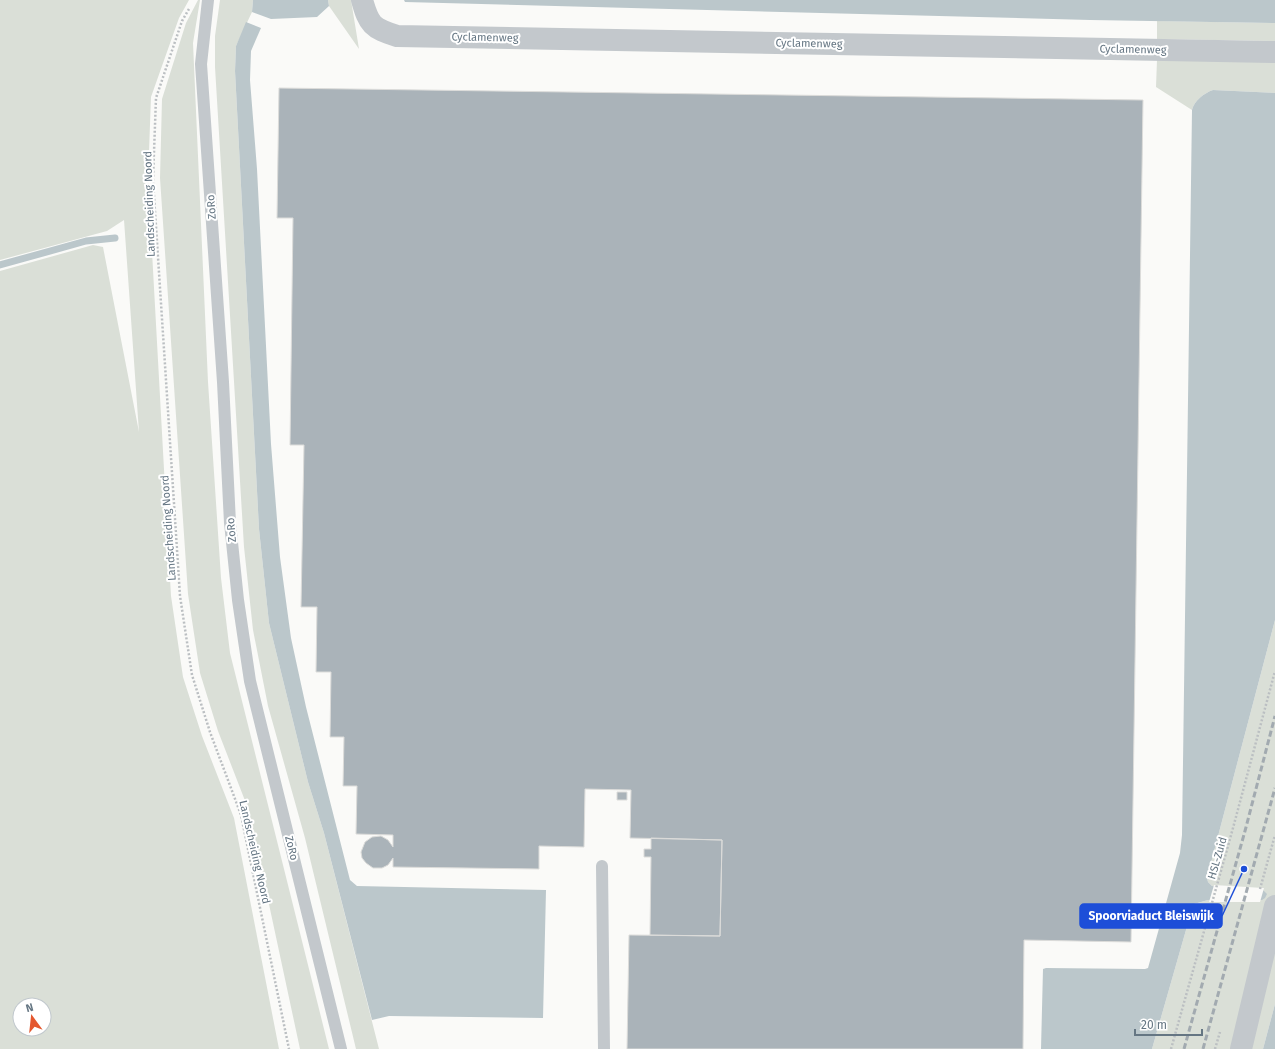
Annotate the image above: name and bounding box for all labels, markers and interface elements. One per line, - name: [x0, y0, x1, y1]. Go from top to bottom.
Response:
- street label: Cyclamenweg: [451, 30, 519, 45]
- street label: Cyclamenweg: [775, 36, 843, 51]
- street label: Cyclamenweg: [1099, 42, 1167, 57]
- street label: Landscheiding Noord: [141, 151, 158, 257]
- street label: ZoRo: [204, 194, 219, 220]
- street label: Landscheiding Noord: [158, 475, 179, 581]
- street label: ZoRo: [224, 517, 239, 543]
- street label: Landscheiding Noord: [236, 799, 273, 905]
- street label: ZoRo: [282, 834, 301, 862]
- street label: HSL-Zuid: [1205, 835, 1230, 881]
- callout: Spoorviaduct Bleiswijk: [1080, 904, 1222, 928]
- text: Spoorviaduct Bleiswijk: [1088, 909, 1214, 923]
- north arrow: [12, 997, 52, 1037]
- text: N: [24, 1001, 35, 1015]
- scale bar: [1135, 1011, 1202, 1037]
- text: 20 m: [1141, 1018, 1167, 1032]

